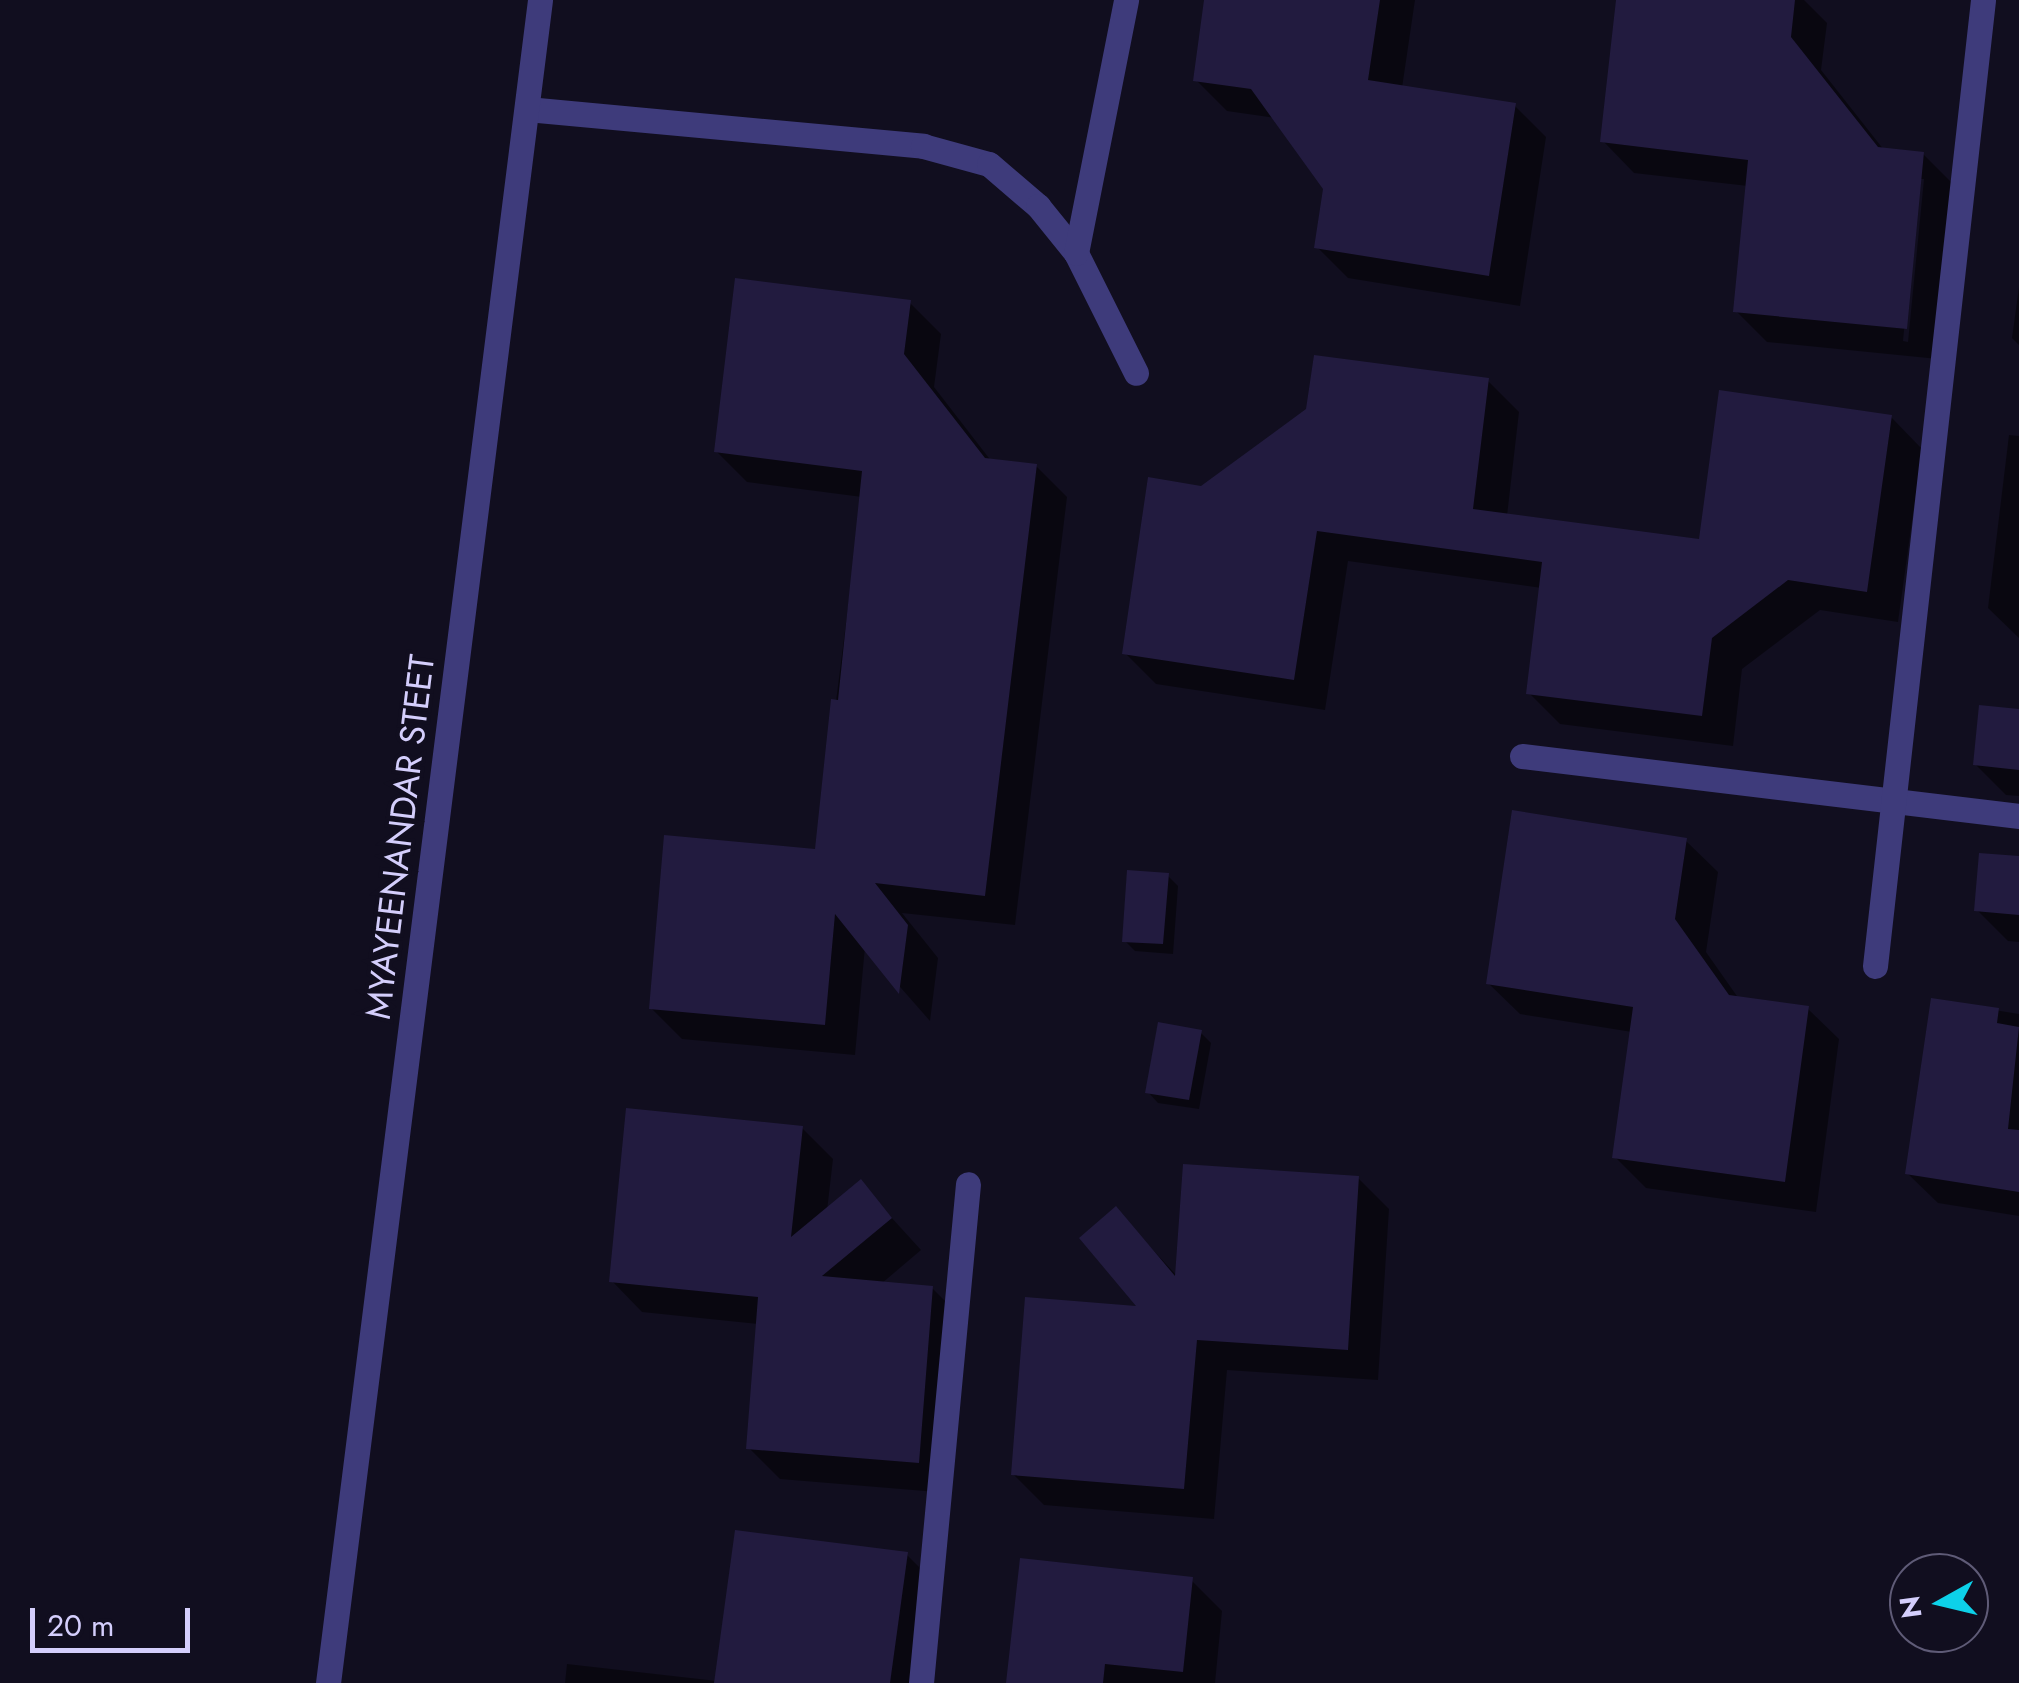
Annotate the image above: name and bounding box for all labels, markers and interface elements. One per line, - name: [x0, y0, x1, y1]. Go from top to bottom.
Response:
- street label: MYAYEENANDAR STEET: [357, 652, 443, 1022]
- north arrow: [1889, 1553, 1989, 1653]
- scale bar: [35, 1588, 195, 1650]
- text: N: [1889, 1593, 1933, 1621]
- text: 20 m: [47, 1604, 114, 1647]

